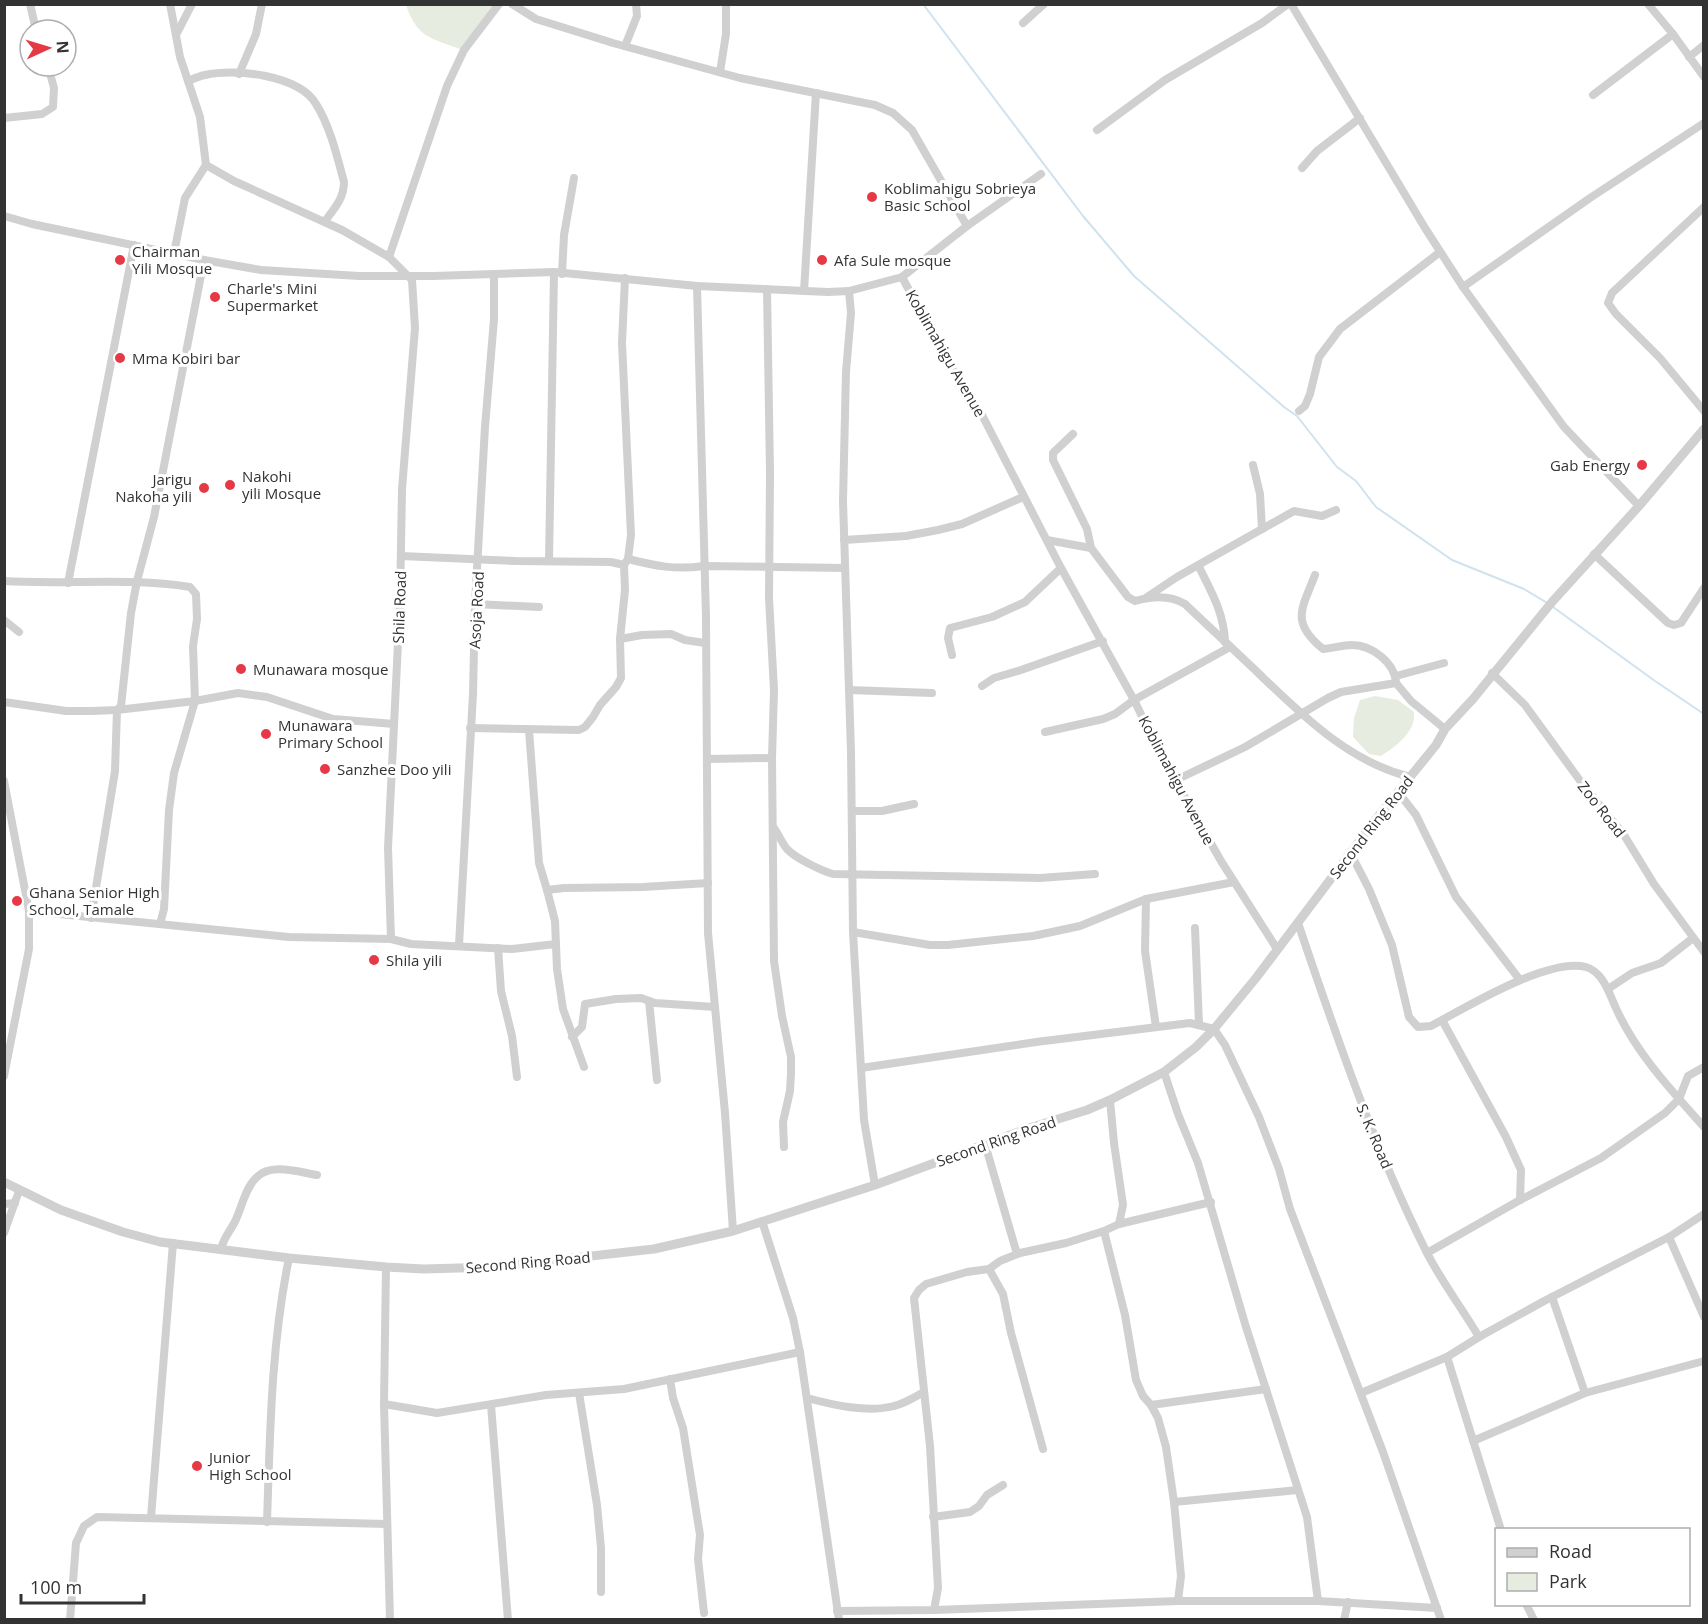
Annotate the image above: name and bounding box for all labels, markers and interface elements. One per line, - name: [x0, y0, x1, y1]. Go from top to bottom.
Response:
- north arrow: [18, 18, 78, 78]
- text: N: [52, 40, 74, 54]
- place label: Koblimahigu Sobrieya Basic School: [884, 178, 1036, 215]
- marker: Koblimahigu Sobrieya Basic School: [865, 190, 879, 204]
- place label: Chairman Yili Mosque: [132, 241, 212, 278]
- place label: Afa Sule mosque: [834, 250, 951, 270]
- marker: Chairman Yili Mosque: [113, 253, 127, 267]
- marker: Afa Sule mosque: [815, 253, 829, 267]
- place label: Charle's Mini Supermarket: [227, 278, 318, 315]
- street label: Koblimahigu Avenue: [901, 286, 991, 420]
- marker: Charle's Mini Supermarket: [208, 290, 222, 304]
- place label: Mma Kobiri bar: [132, 348, 240, 368]
- marker: Mma Kobiri bar: [113, 351, 127, 365]
- place label: Gab Energy: [1550, 455, 1630, 475]
- marker: Gab Energy: [1635, 458, 1649, 472]
- place label: Nakohi yili Mosque: [242, 466, 321, 503]
- place label: Jarigu Nakoha yili: [115, 469, 192, 506]
- marker: Nakohi yili Mosque: [223, 478, 237, 492]
- marker: Jarigu Nakoha yili: [197, 481, 211, 495]
- street label: Shila Road: [388, 570, 410, 644]
- street label: Asoja Road: [464, 571, 488, 649]
- place label: Munawara mosque: [253, 659, 388, 679]
- marker: Munawara mosque: [234, 662, 248, 676]
- street label: Koblimahigu Avenue: [1134, 712, 1220, 848]
- place label: Munawara Primary School: [278, 715, 383, 752]
- marker: Munawara Primary School: [259, 727, 273, 741]
- place label: Sanzhee Doo yili: [337, 759, 451, 779]
- marker: Sanzhee Doo yili: [318, 762, 332, 776]
- street label: Second Ring Road: [1325, 772, 1417, 882]
- street label: Zoo Road: [1574, 777, 1630, 841]
- place label: Ghana Senior High School, Tamale: [29, 882, 160, 919]
- marker: Ghana Senior High School, Tamale: [10, 894, 24, 908]
- place label: Shila yili: [386, 950, 442, 970]
- marker: Shila yili: [367, 953, 381, 967]
- street label: S. K. Road: [1352, 1100, 1398, 1172]
- street label: Second Ring Road: [934, 1111, 1058, 1171]
- street label: Second Ring Road: [465, 1247, 591, 1277]
- place label: Junior High School: [207, 1447, 292, 1484]
- marker: Junior High School: [190, 1459, 204, 1473]
- legend: [1495, 1528, 1690, 1606]
- text: Road: [1549, 1539, 1592, 1563]
- scale bar: [21, 1567, 144, 1605]
- text: Park: [1549, 1569, 1587, 1593]
- text: 100 m: [30, 1575, 82, 1599]

